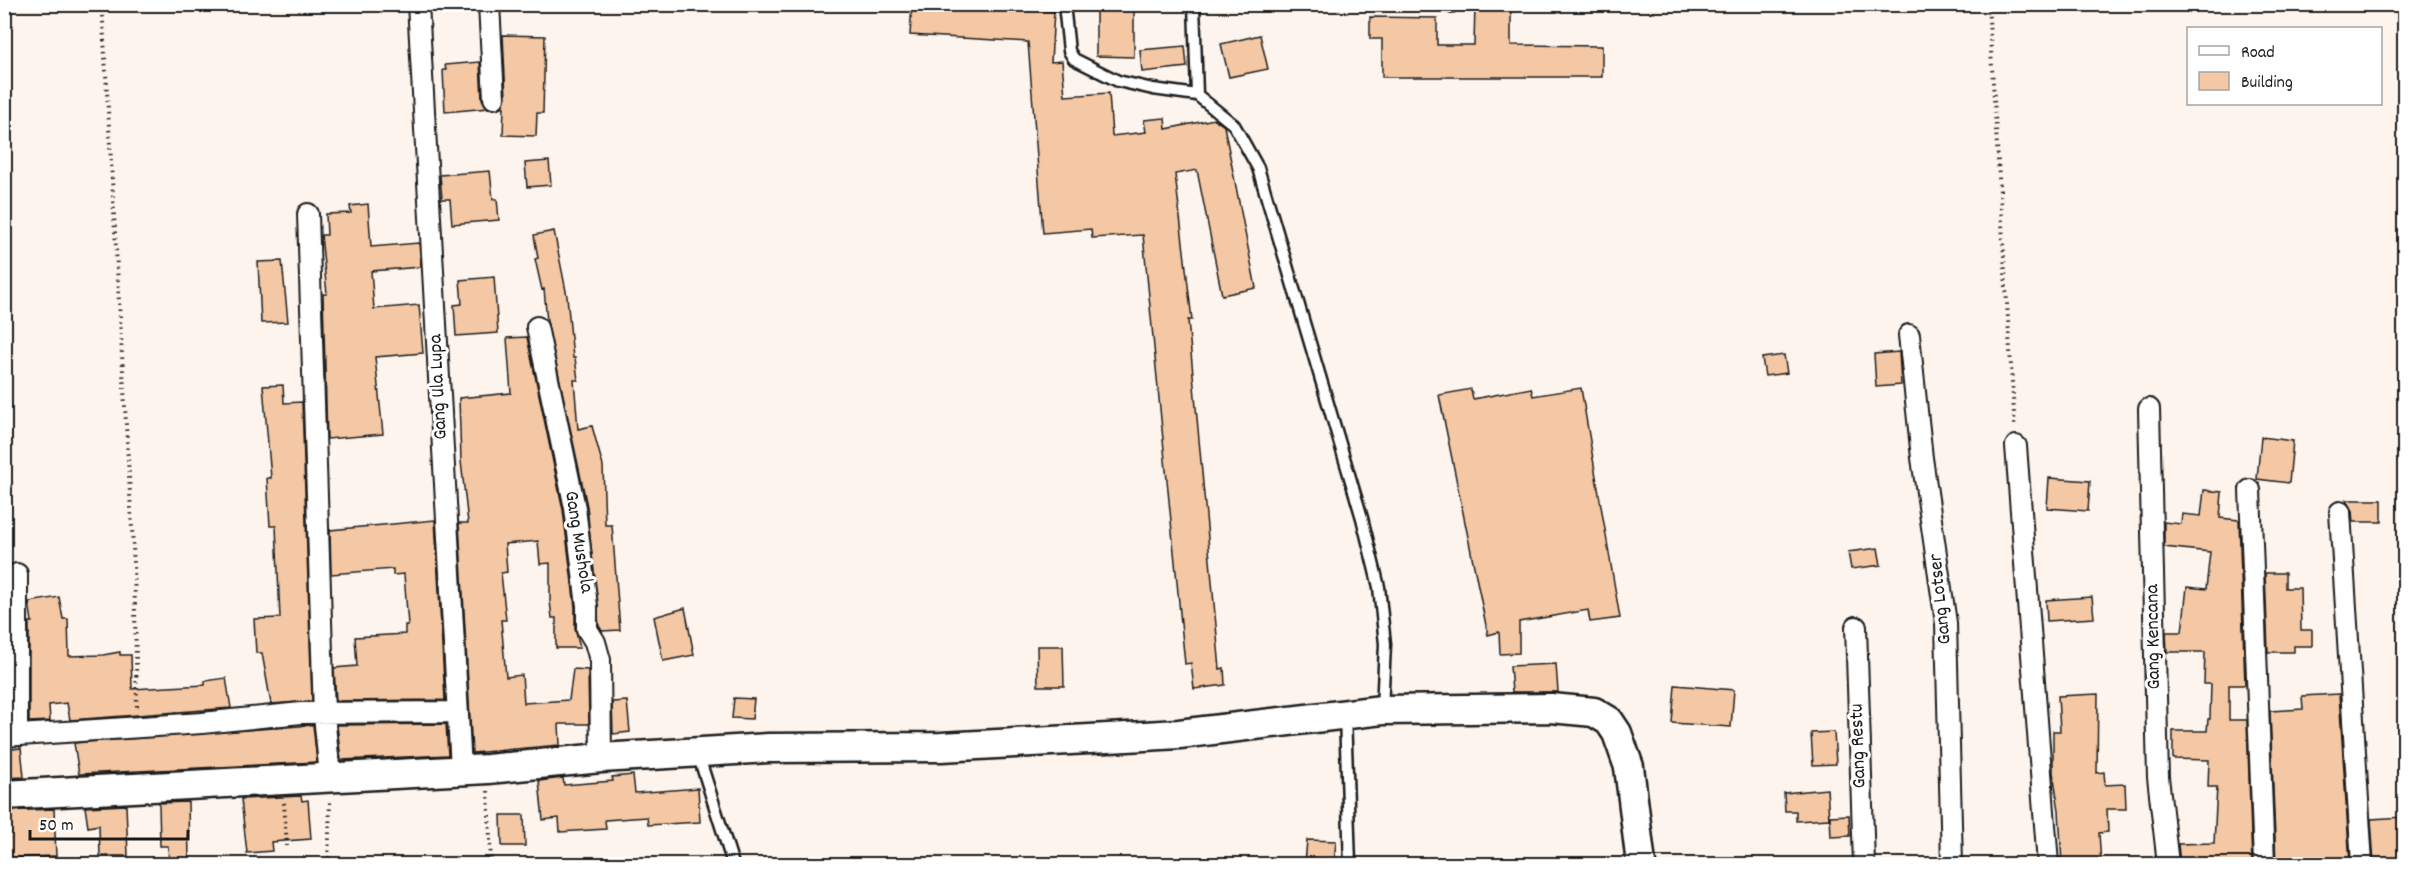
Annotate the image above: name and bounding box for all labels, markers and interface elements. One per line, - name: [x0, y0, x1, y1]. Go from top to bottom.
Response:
- legend: [2187, 27, 2382, 105]
- text: Road: [2241, 41, 2275, 66]
- text: Building: [2241, 71, 2293, 96]
- street label: Gang Ula Lupa: [422, 333, 456, 441]
- street label: Gang Mushola: [556, 489, 600, 596]
- street label: Gang Lotser: [1922, 552, 1960, 646]
- street label: Gang Kencana: [2139, 583, 2169, 690]
- street label: Gang Restu: [1844, 703, 1874, 789]
- scale bar: [30, 803, 188, 841]
- text: 50 m: [39, 814, 74, 839]

